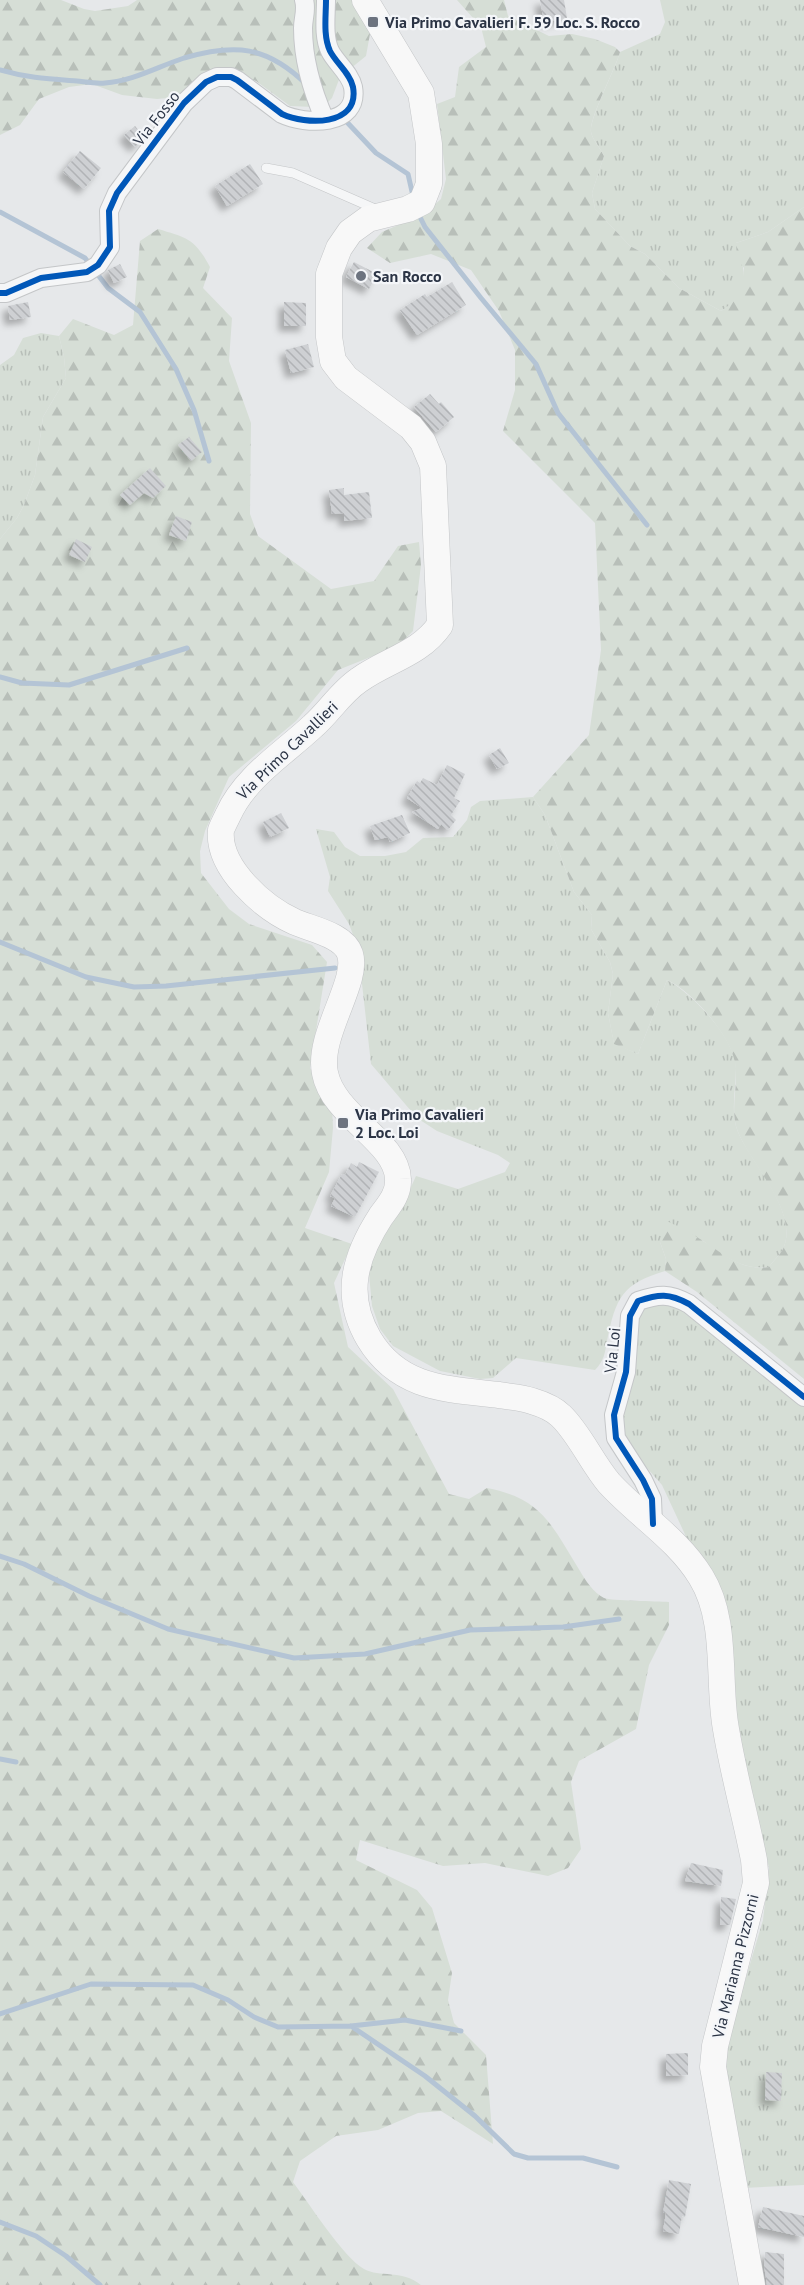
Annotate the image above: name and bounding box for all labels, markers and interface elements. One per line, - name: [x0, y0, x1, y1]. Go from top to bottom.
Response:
- place label: Via Primo Cavalieri F. 59 Loc. S. Rocco: [384, 12, 641, 32]
- marker: Via Primo Cavalieri F. 59 Loc. S. Rocco: [366, 15, 380, 29]
- street label: Via Fosso: [128, 86, 184, 150]
- place label: San Rocco: [373, 266, 442, 286]
- marker: San Rocco: [354, 269, 368, 283]
- street label: Via Primo Cavallieri: [231, 696, 342, 804]
- place label: Via Primo Cavalieri 2 Loc. Loi: [354, 1104, 484, 1142]
- marker: Via Primo Cavalieri 2 Loc. Loi: [336, 1116, 350, 1130]
- street label: Via Loi: [600, 1326, 624, 1375]
- street label: Via Marianna Pizzorni: [707, 1892, 763, 2041]

